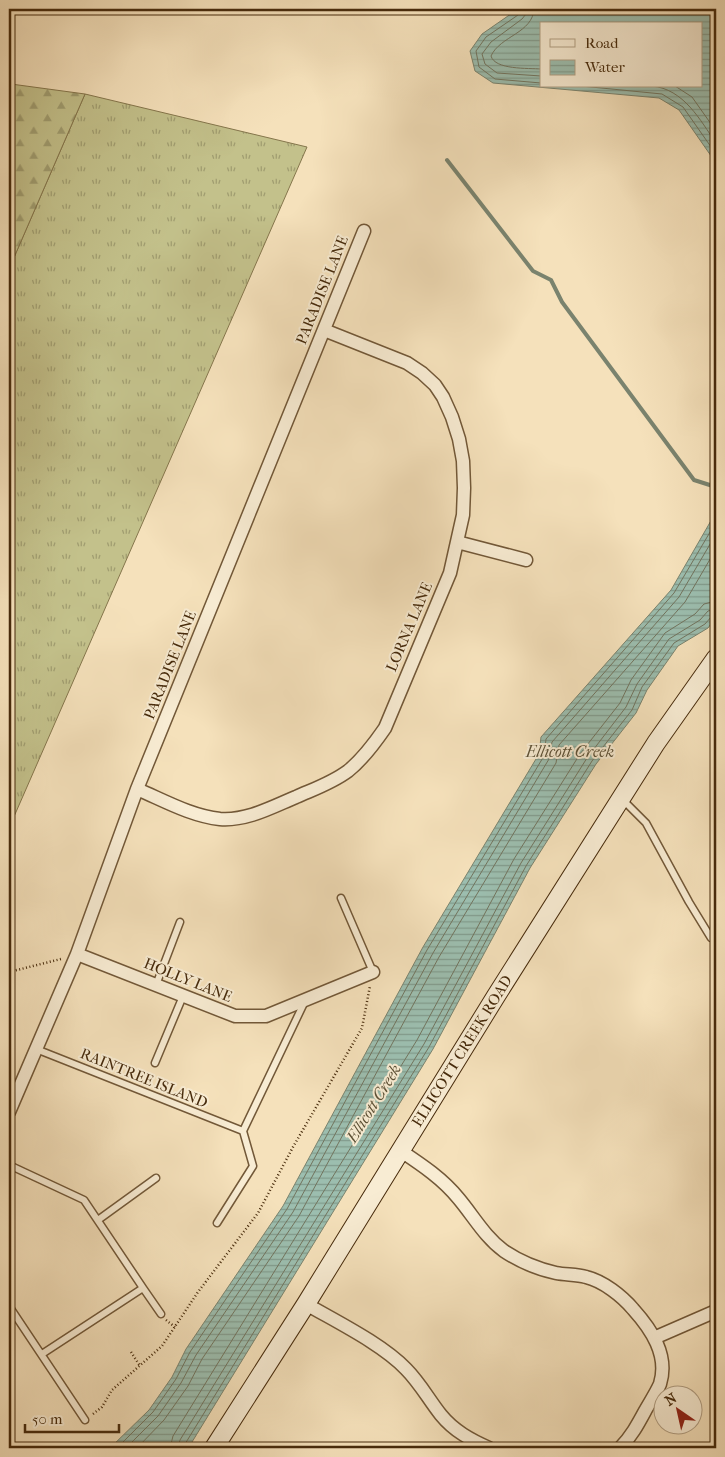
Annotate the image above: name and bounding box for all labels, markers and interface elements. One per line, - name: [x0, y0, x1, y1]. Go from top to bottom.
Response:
- legend: [540, 22, 702, 88]
- text: Road: [585, 34, 619, 52]
- text: Water: [584, 58, 625, 76]
- street label: PARADISE LANE: [292, 233, 352, 347]
- street label: LORNA LANE: [382, 580, 436, 674]
- street label: PARADISE LANE: [140, 608, 200, 722]
- water label: Ellicott Creek: [525, 742, 614, 761]
- street label: HOLLY LANE: [141, 954, 235, 1006]
- street label: ELLICOTT CREEK ROAD: [408, 972, 516, 1130]
- street label: RAINTREE ISLAND: [78, 1044, 210, 1112]
- water label: Ellicott Creek: [341, 1061, 405, 1147]
- north arrow: [652, 1384, 702, 1434]
- text: N: [662, 1389, 680, 1410]
- scale bar: [25, 1402, 119, 1434]
- text: 50 m: [32, 1410, 63, 1428]

